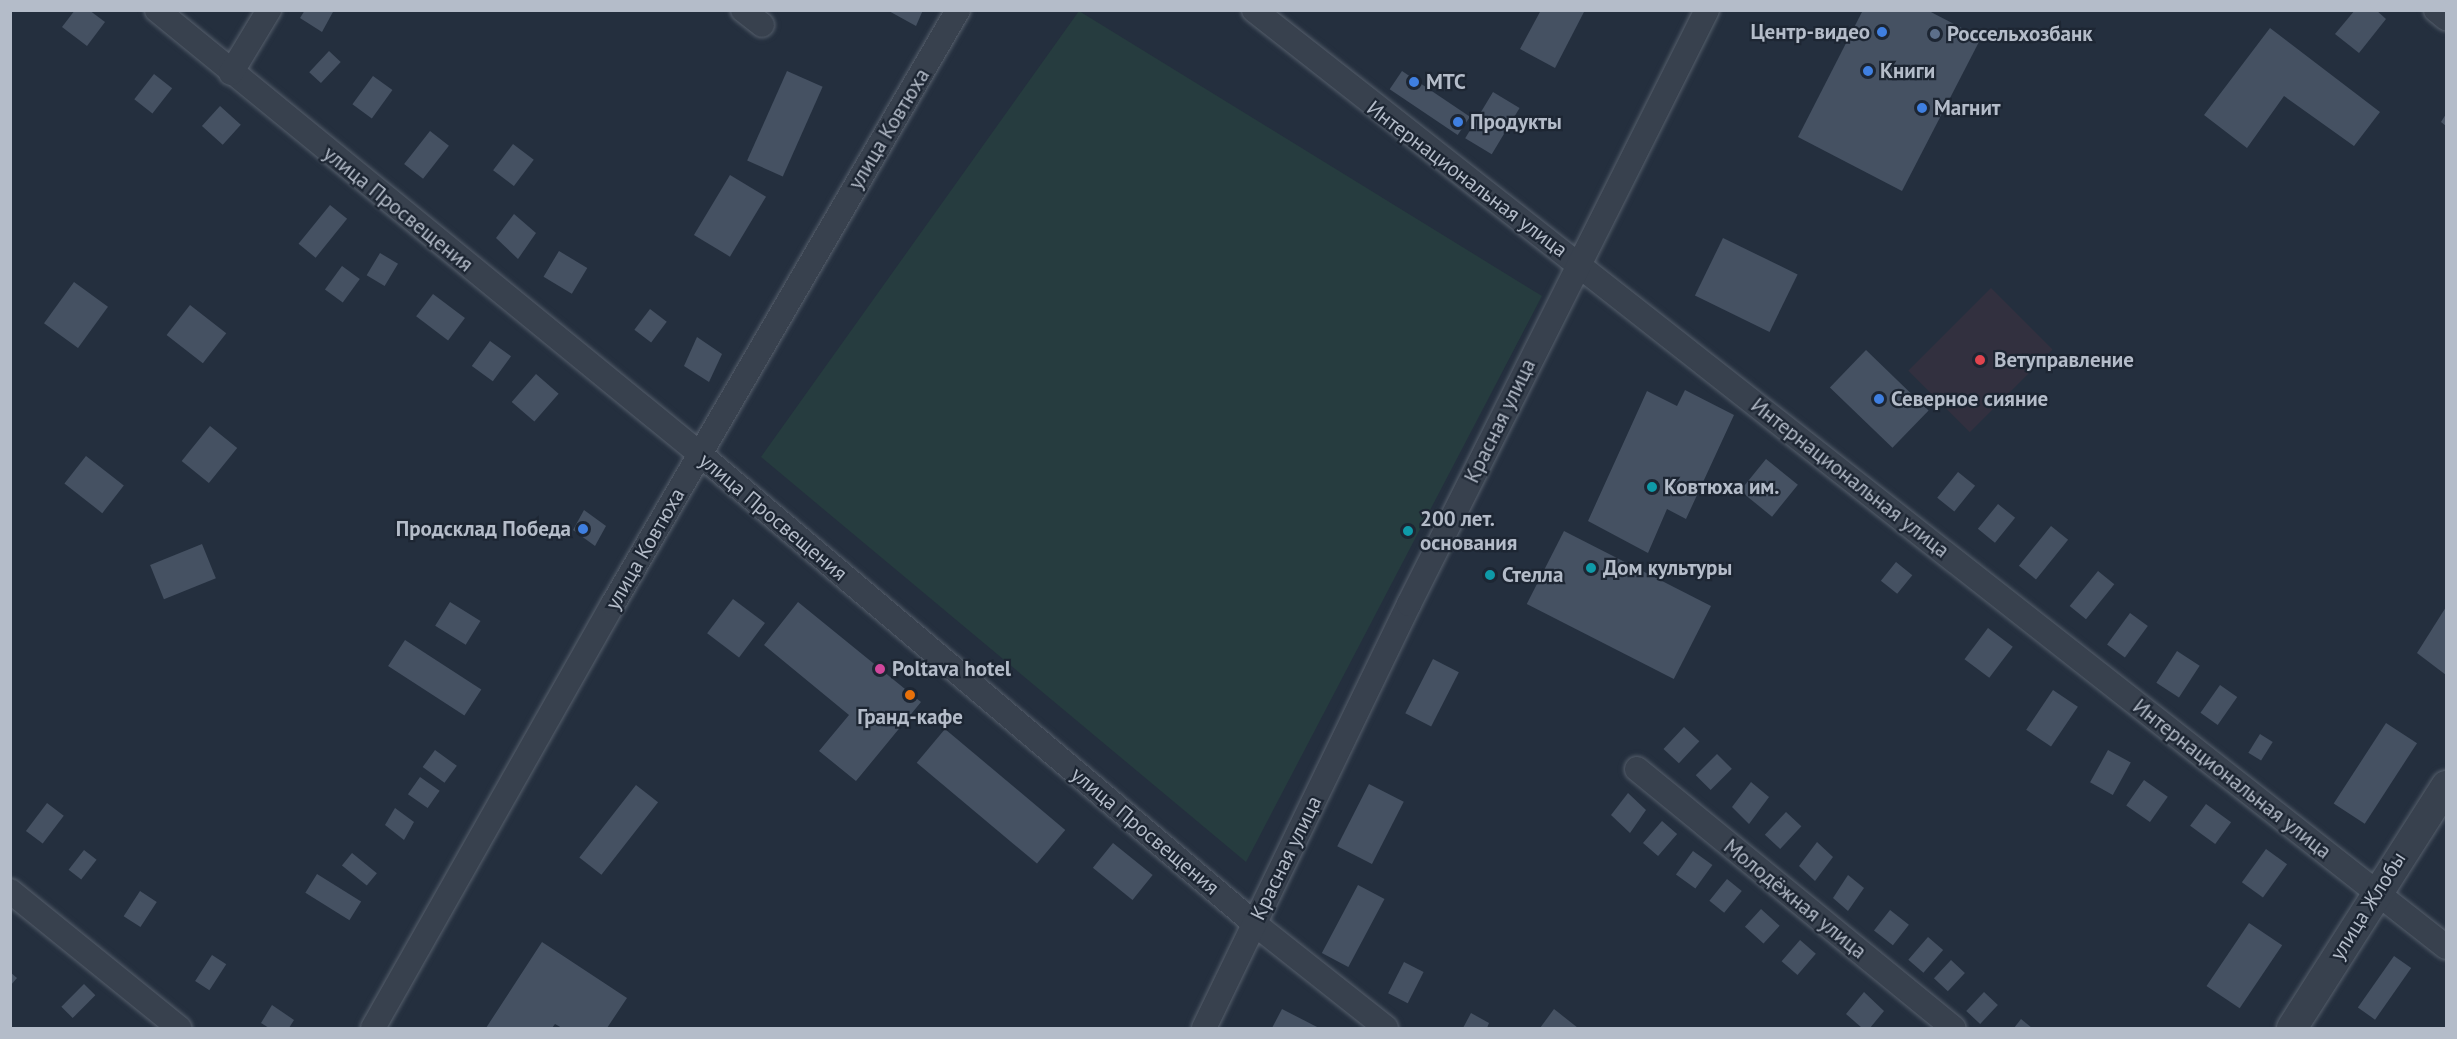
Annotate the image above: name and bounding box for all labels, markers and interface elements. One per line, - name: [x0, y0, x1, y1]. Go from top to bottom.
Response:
- place label: Центр-видео: [1751, 19, 1870, 45]
- place label: Россельхозбанк: [1947, 21, 2093, 47]
- marker: Центр-видео: [1875, 25, 1889, 39]
- marker: Россельхозбанк: [1928, 27, 1942, 41]
- place label: Книги: [1880, 58, 1935, 84]
- street label: улица Ковтюха: [843, 64, 935, 194]
- marker: Книги: [1861, 64, 1875, 78]
- place label: МТС: [1426, 69, 1466, 95]
- marker: МТС: [1407, 75, 1421, 89]
- street label: Интернациональная улица: [1362, 95, 1572, 263]
- place label: Магнит: [1934, 95, 2001, 121]
- marker: Магнит: [1915, 101, 1929, 115]
- place label: Продукты: [1470, 109, 1562, 135]
- marker: Продукты: [1451, 115, 1465, 129]
- street label: улица Просвещения: [318, 141, 478, 277]
- place label: Ветуправление: [1994, 347, 2134, 373]
- marker: Ветуправление: [1971, 351, 1989, 369]
- street label: Красная улица: [1459, 355, 1541, 487]
- place label: Северное сияние: [1891, 386, 2048, 412]
- marker: Северное сияние: [1872, 392, 1886, 406]
- street label: Интернациональная улица: [1746, 393, 1954, 563]
- street label: улица Просвещения: [694, 448, 852, 586]
- place label: Ковтюха им.: [1664, 474, 1780, 500]
- marker: Ковтюха им.: [1645, 480, 1659, 494]
- street label: улица Ковтюха: [600, 484, 690, 614]
- place label: 200 лет. основания: [1420, 506, 1517, 556]
- place label: Продсклад Победа: [396, 516, 571, 542]
- marker: Продсклад Победа: [576, 522, 590, 536]
- marker: 200 лет. основания: [1401, 524, 1415, 538]
- place label: Дом культуры: [1603, 555, 1732, 581]
- marker: Дом культуры: [1584, 561, 1598, 575]
- place label: Стелла: [1502, 562, 1563, 588]
- marker: Стелла: [1483, 568, 1497, 582]
- place label: Poltava hotel: [892, 656, 1011, 682]
- marker: Poltava hotel: [873, 662, 887, 676]
- marker: Гранд-кафе: [903, 688, 917, 702]
- street label: Интернациональная улица: [2128, 694, 2336, 864]
- place label: Гранд-кафе: [857, 704, 963, 730]
- street label: улица Просвещения: [1066, 762, 1224, 900]
- street label: Красная улица: [1245, 792, 1327, 924]
- street label: Молодёжная улица: [1719, 834, 1871, 964]
- street label: улица Жлобы: [2325, 847, 2411, 965]

